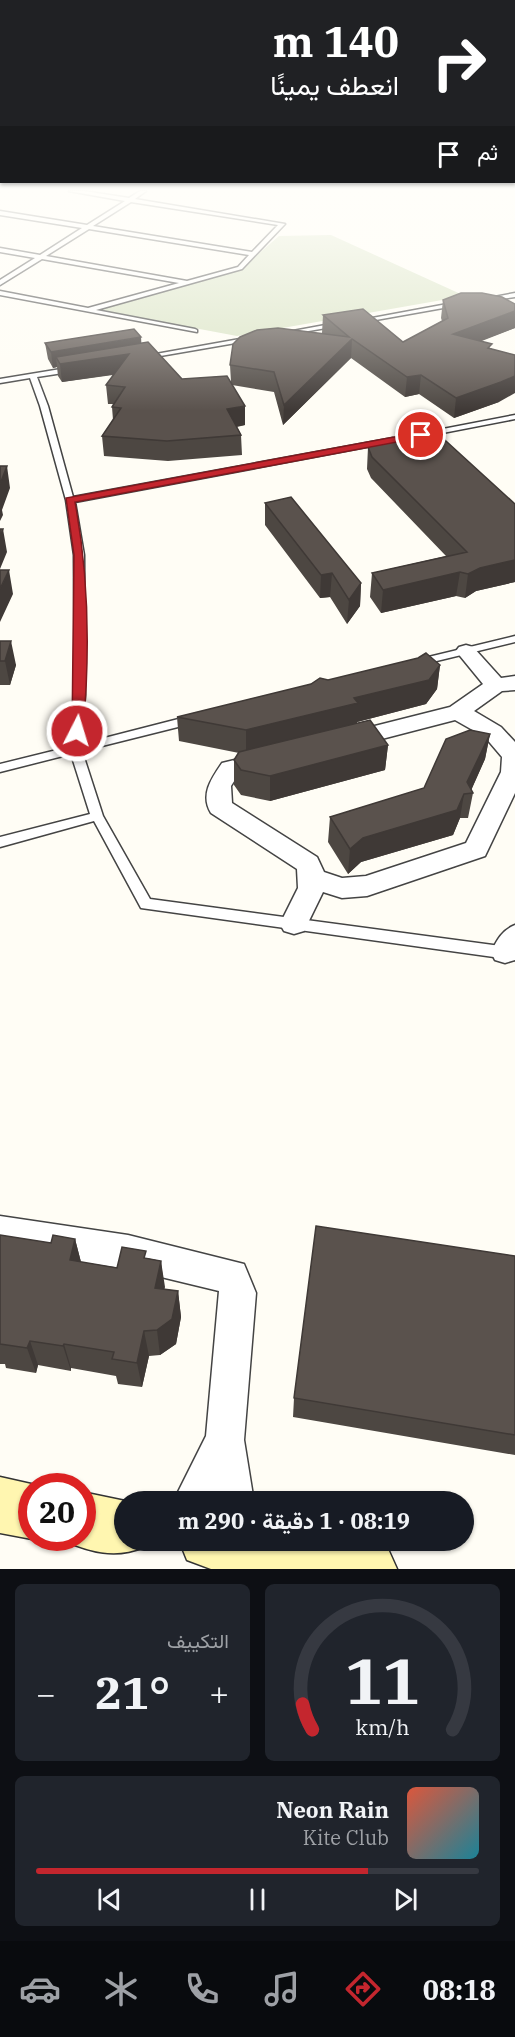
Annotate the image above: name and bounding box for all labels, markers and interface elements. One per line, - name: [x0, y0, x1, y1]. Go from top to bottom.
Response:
- text: 140 m: [273, 14, 399, 69]
- icon: right: [420, 24, 498, 102]
- text: انعطف يمينًا: [270, 67, 399, 102]
- text: ثم: [477, 137, 498, 166]
- icon: arrive: [432, 138, 465, 171]
- pin: [395, 409, 446, 460]
- icon: arrive: [404, 418, 437, 451]
- position arrow: [45, 699, 109, 763]
- speed limit sign: 20: [18, 1473, 96, 1551]
- text: 08:19 · 1 دقيقة · 290 m: [178, 1506, 410, 1535]
- text: التكييف: [167, 1627, 229, 1654]
- text: 11: [345, 1640, 420, 1721]
- text: 21°: [95, 1663, 170, 1721]
- text: −: [36, 1672, 56, 1715]
- text: +: [209, 1672, 229, 1715]
- text: km/h: [355, 1713, 410, 1741]
- text: Neon Rain: [276, 1795, 389, 1824]
- text: Kite Club: [303, 1824, 389, 1851]
- icon: previous: [93, 1883, 126, 1916]
- icon: pause: [241, 1883, 274, 1916]
- icon: next: [389, 1883, 422, 1916]
- icon: car: [19, 1968, 61, 2010]
- icon: climate: [100, 1968, 142, 2010]
- icon: phone: [181, 1968, 223, 2010]
- icon: music: [261, 1968, 303, 2010]
- icon: directions: [342, 1968, 384, 2010]
- text: 08:18: [423, 1972, 496, 2007]

